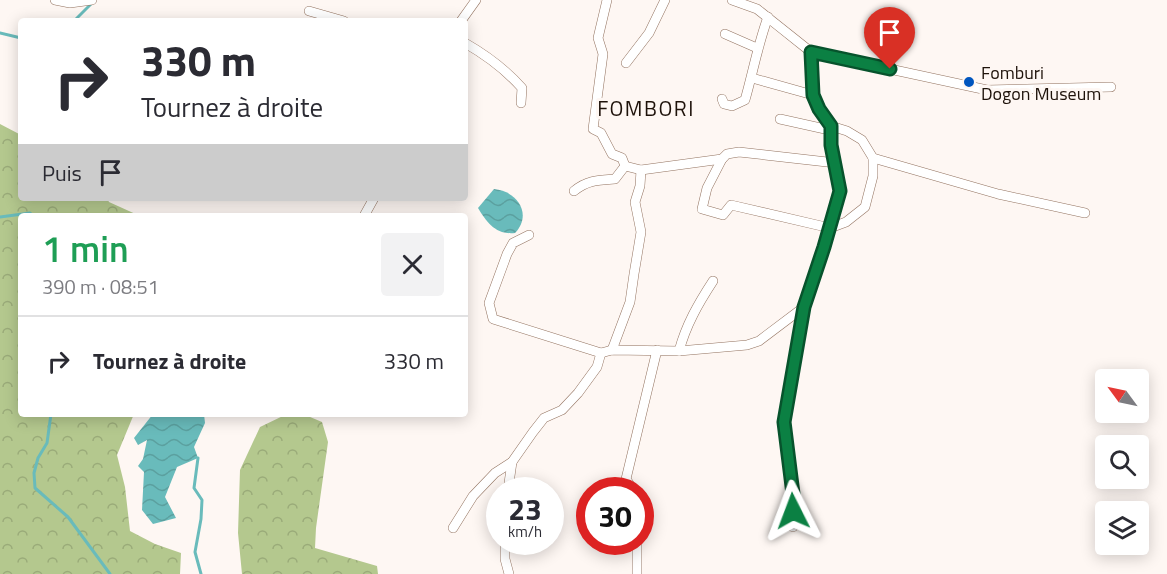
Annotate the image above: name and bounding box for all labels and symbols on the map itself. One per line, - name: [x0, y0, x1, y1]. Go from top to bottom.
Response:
- pin: [864, 7, 915, 69]
- place label: Fomburi Dogon Museum: [981, 59, 1101, 107]
- marker: Fomburi Dogon Museum: [962, 75, 976, 89]
- district label: FOMBORI: [597, 92, 695, 124]
- north arrow: [1095, 369, 1149, 423]
- speed limit sign: 30: [576, 477, 654, 555]
- position arrow: [761, 479, 825, 543]

